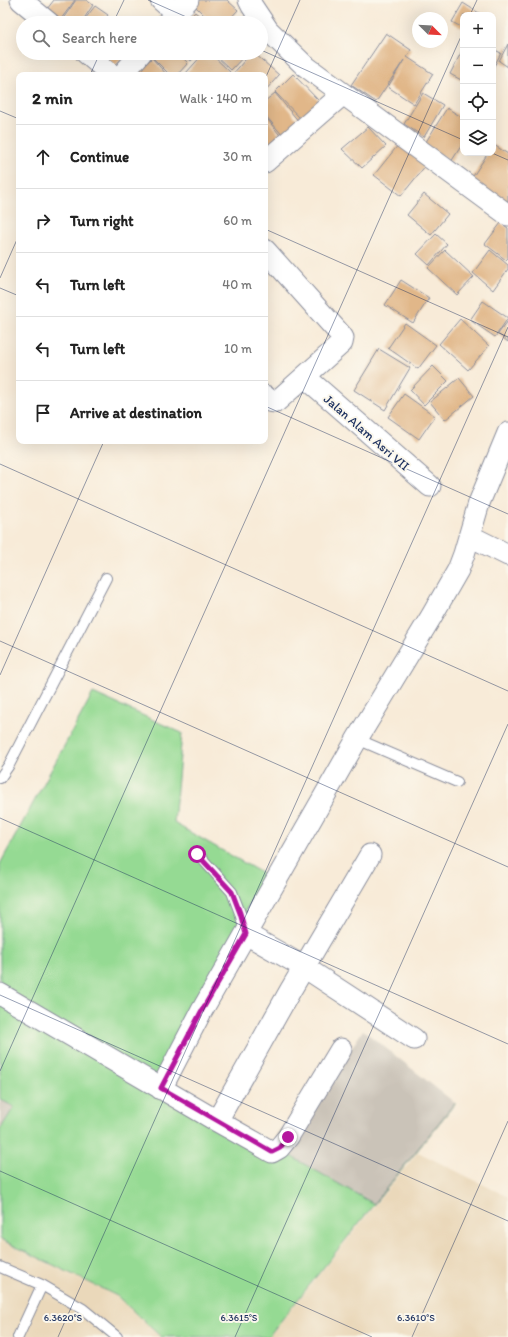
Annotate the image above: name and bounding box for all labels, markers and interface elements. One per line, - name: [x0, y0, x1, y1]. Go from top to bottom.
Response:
- north arrow: [412, 12, 448, 48]
- map controls: [460, 12, 496, 156]
- button: +: [460, 12, 496, 48]
- search box: [16, 16, 268, 60]
- icon: search: [30, 27, 52, 49]
- text: Search here: [62, 29, 137, 47]
- button: −: [460, 48, 496, 84]
- button: locate: [460, 84, 496, 120]
- text: 2 min: [32, 88, 72, 108]
- text: Walk · 140 m: [180, 91, 252, 106]
- button: layers: [460, 120, 496, 156]
- icon: ahead: [32, 146, 54, 168]
- text: Continue: [70, 148, 129, 166]
- text: 30 m: [223, 149, 252, 164]
- icon: right: [32, 210, 54, 232]
- text: Turn right: [70, 212, 134, 230]
- text: 60 m: [223, 213, 252, 228]
- icon: left: [32, 274, 54, 296]
- text: Turn left: [70, 276, 125, 294]
- text: 40 m: [222, 277, 252, 292]
- icon: left: [32, 338, 54, 360]
- text: Turn left: [70, 340, 125, 358]
- text: 10 m: [224, 341, 252, 356]
- street label: Jalan Alam Asri VII: [321, 391, 413, 474]
- icon: arrive: [32, 402, 54, 424]
- text: Arrive at destination: [70, 404, 202, 422]
- route start: [188, 845, 206, 863]
- route end: [279, 1128, 297, 1146]
- text: 6.3620°S: [44, 1311, 83, 1324]
- text: 6.3615°S: [221, 1311, 258, 1324]
- text: 6.3610°S: [397, 1311, 435, 1324]

